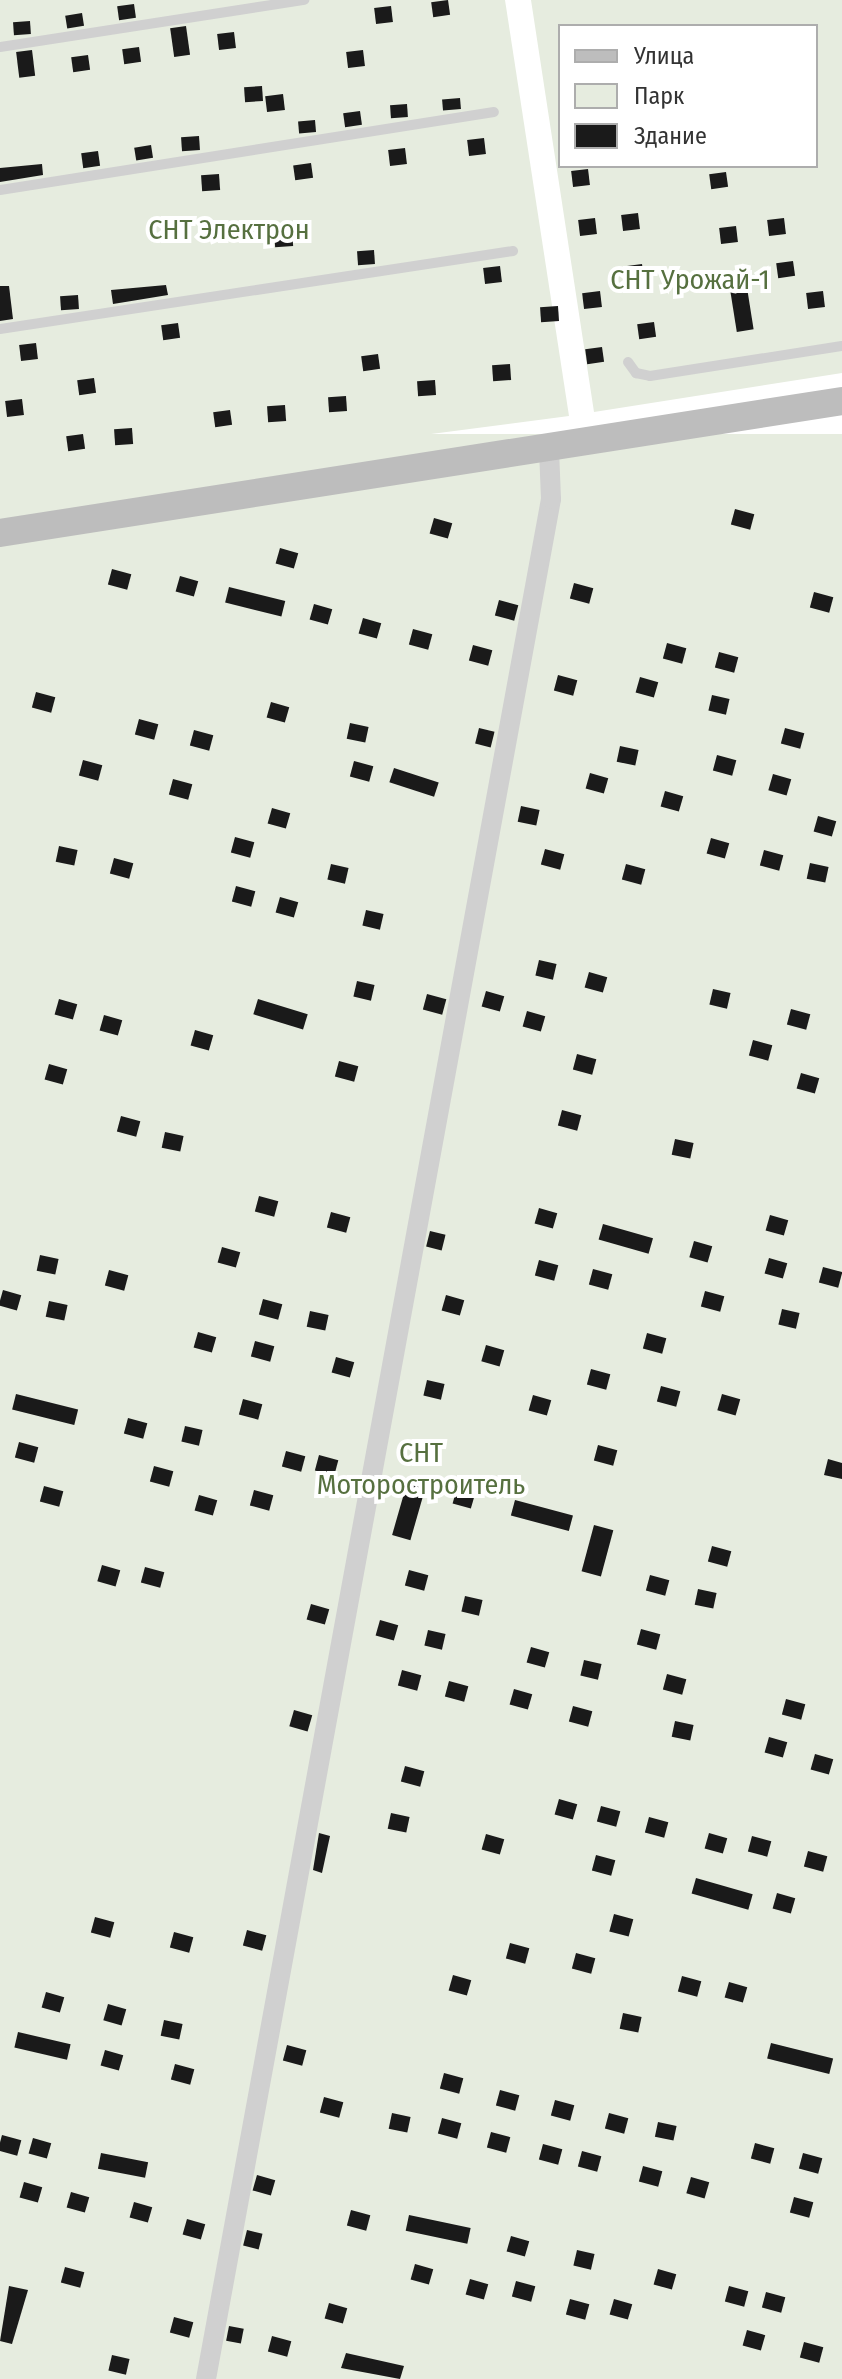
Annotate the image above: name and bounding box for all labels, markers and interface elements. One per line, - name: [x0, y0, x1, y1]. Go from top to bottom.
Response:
- legend: [558, 24, 818, 168]
- text: Улица: [634, 42, 694, 70]
- text: Парк: [634, 82, 684, 110]
- text: Здание: [634, 122, 707, 150]
- park label: СНТ Электрон: [148, 213, 310, 247]
- park label: СНТ Урожай-1: [610, 263, 770, 297]
- park label: СНТ Моторостроитель: [317, 1436, 525, 1502]

